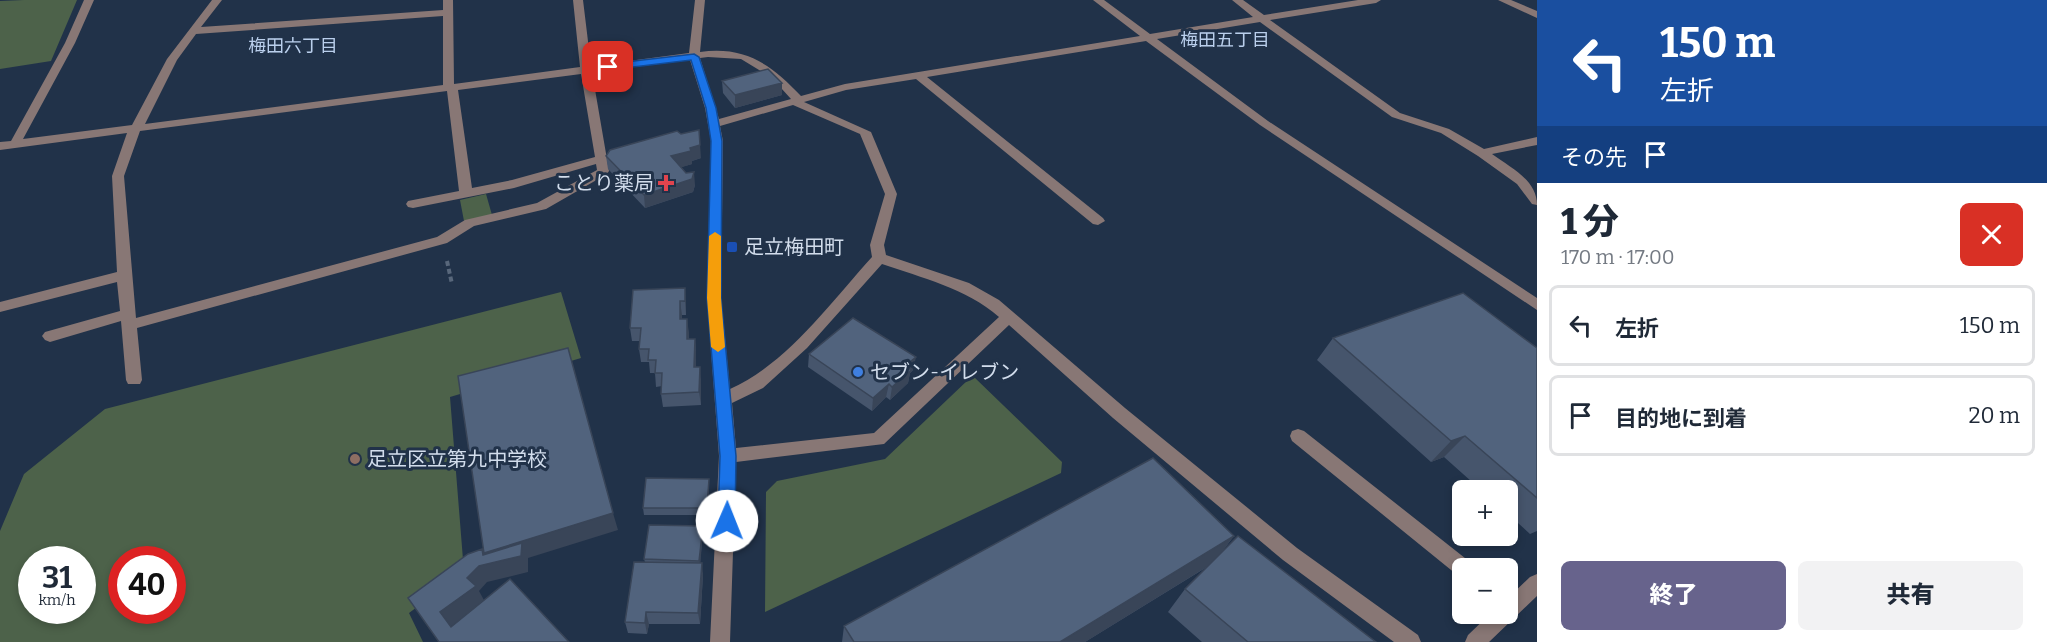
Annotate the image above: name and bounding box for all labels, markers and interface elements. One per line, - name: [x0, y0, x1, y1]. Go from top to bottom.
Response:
- text: 150 m: [1660, 18, 1775, 68]
- icon: left: [1561, 24, 1639, 102]
- district label: 梅田五丁目: [1180, 29, 1270, 51]
- district label: 梅田六丁目: [248, 35, 338, 57]
- pin: [582, 41, 633, 92]
- icon: arrive: [591, 50, 624, 83]
- text: 左折: [1660, 75, 1714, 107]
- icon: arrive: [1639, 138, 1672, 171]
- text: その先: [1561, 144, 1627, 171]
- place label: ことり薬局: [554, 171, 654, 195]
- marker: ことり薬局: [659, 176, 673, 190]
- text: 1 分: [1561, 200, 1619, 244]
- button: close: [1960, 203, 2023, 266]
- place label: 足立梅田町: [744, 235, 844, 259]
- marker: 足立梅田町: [725, 240, 739, 254]
- text: 170 m · 17:00: [1561, 245, 1675, 269]
- icon: left: [1564, 309, 1597, 342]
- text: 150 m: [1960, 312, 2020, 339]
- text: 左折: [1615, 315, 1659, 342]
- place label: セブン-イレブン: [870, 360, 1019, 384]
- marker: セブン-イレブン: [851, 365, 865, 379]
- icon: arrive: [1564, 399, 1597, 432]
- text: 20 m: [1969, 402, 2020, 429]
- text: 目的地に到着: [1615, 405, 1747, 432]
- place label: 足立区立第九中学校: [367, 447, 547, 471]
- marker: 足立区立第九中学校: [348, 452, 362, 466]
- map controls: [1452, 480, 1518, 624]
- button: +: [1452, 480, 1518, 546]
- position arrow: [695, 489, 759, 553]
- speed limit sign: 40: [108, 546, 186, 624]
- button: −: [1452, 558, 1518, 624]
- text: 31: [42, 560, 72, 596]
- button: 終了: [1561, 561, 1786, 630]
- button: 共有: [1798, 561, 2023, 630]
- text: km/h: [38, 591, 76, 609]

